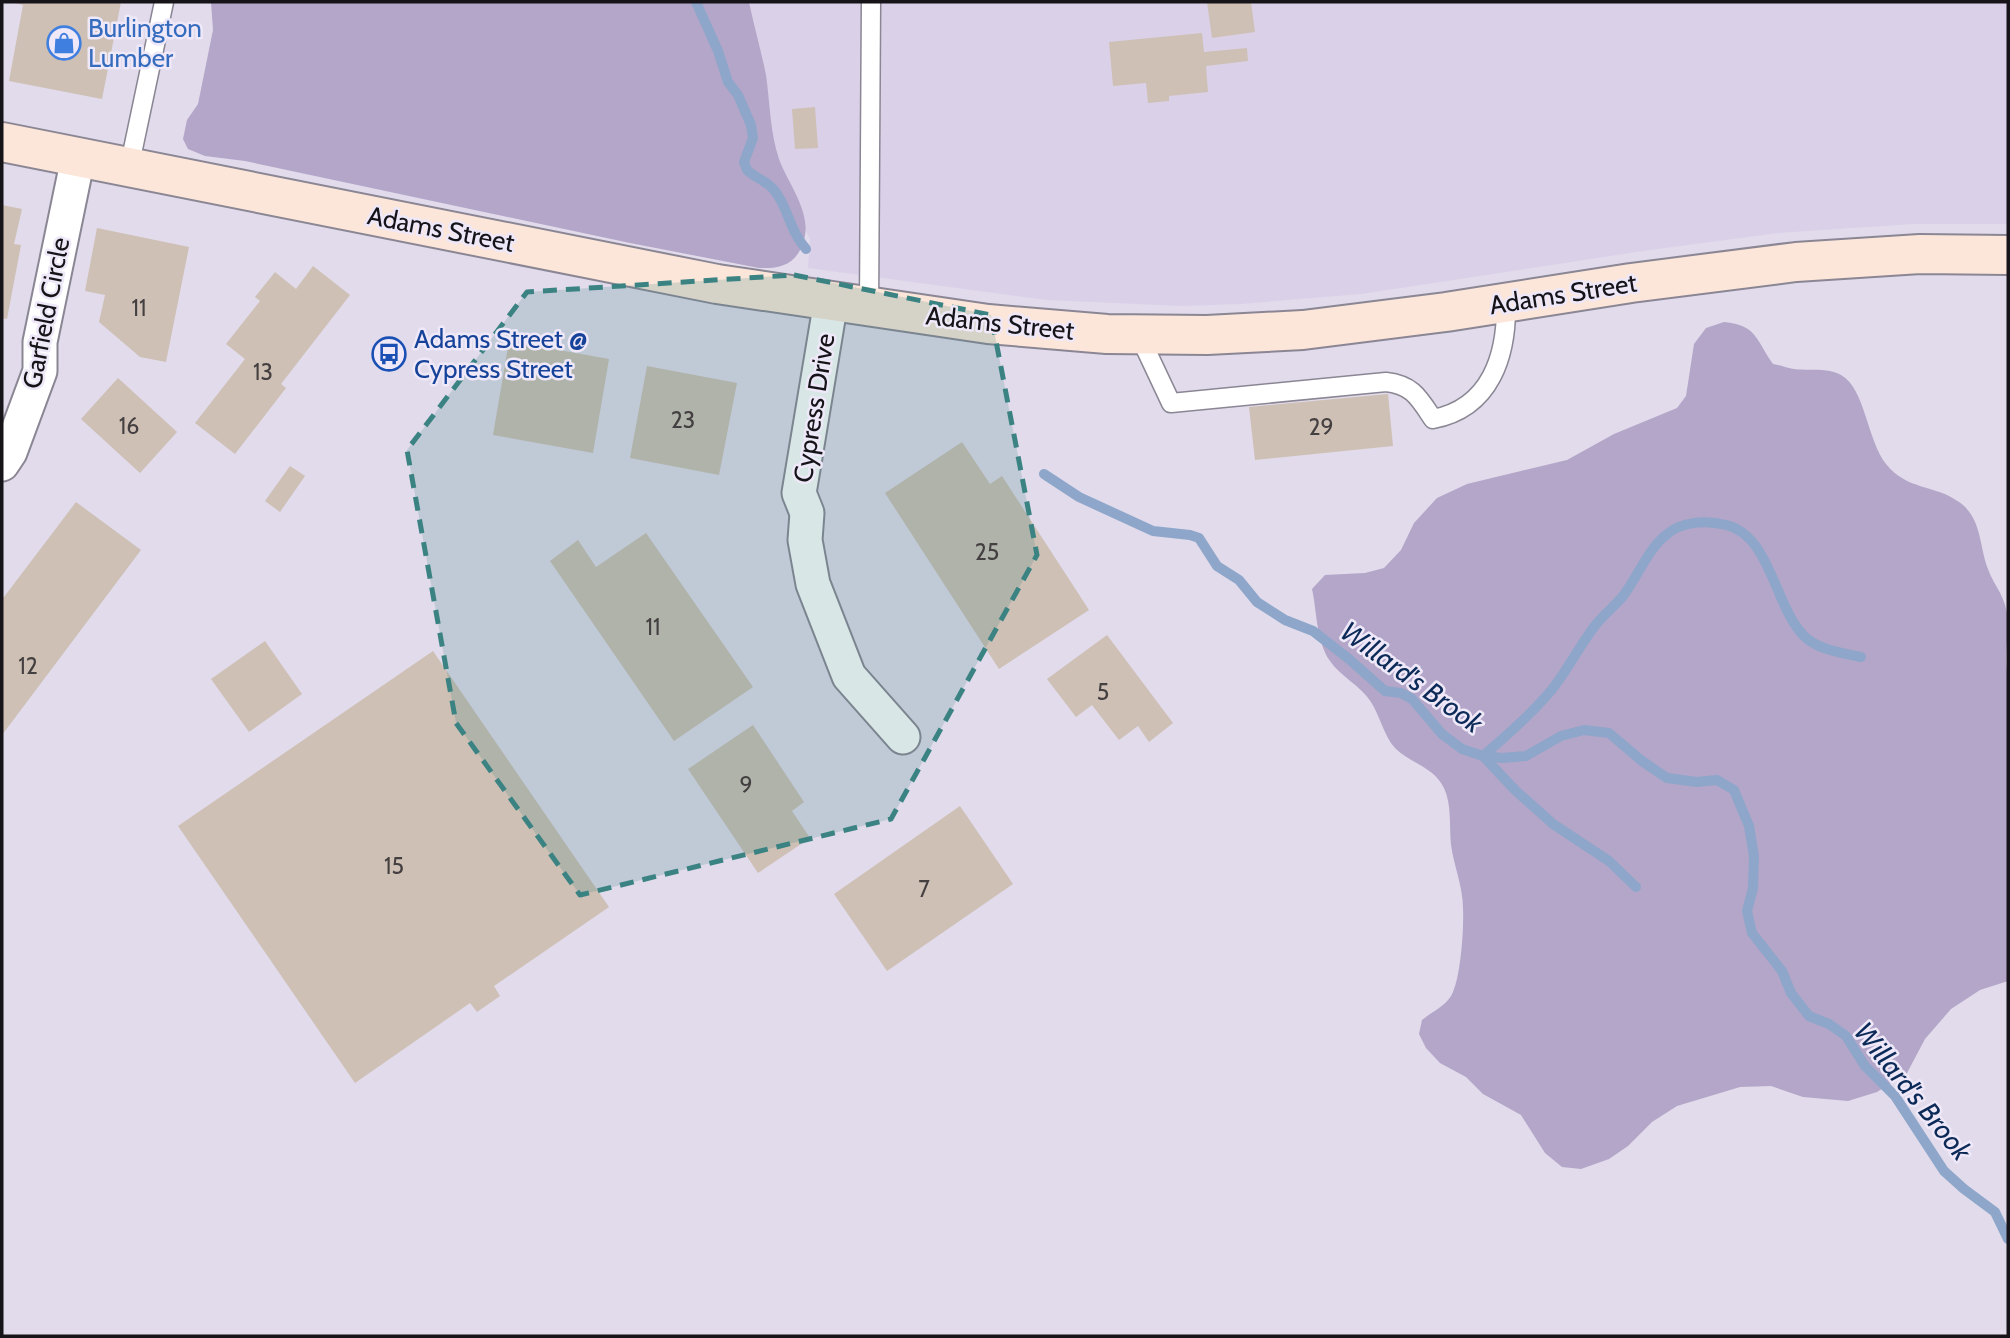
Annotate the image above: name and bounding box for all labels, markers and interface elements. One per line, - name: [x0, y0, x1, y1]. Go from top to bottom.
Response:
- place label: Burlington Lumber: [88, 12, 202, 74]
- shop icon: Burlington Lumber: [45, 24, 83, 62]
- street label: Adams Street: [365, 199, 517, 259]
- street label: Garfield Circle: [16, 235, 76, 391]
- street label: Adams Street: [1487, 267, 1639, 321]
- house number: 11: [132, 294, 147, 322]
- street label: Adams Street: [924, 299, 1076, 347]
- place label: Adams Street @ Cypress Street: [414, 323, 588, 385]
- street label: Cypress Drive: [786, 331, 842, 485]
- bus stop icon: Adams Street @ Cypress Street: [370, 335, 408, 373]
- house number: 13: [253, 358, 273, 386]
- house number: 23: [671, 406, 695, 434]
- house number: 16: [119, 412, 139, 440]
- house number: 29: [1308, 413, 1334, 441]
- house number: 25: [975, 538, 999, 566]
- house number: 11: [646, 613, 661, 641]
- water label: Willard's Brook: [1334, 614, 1491, 741]
- house number: 12: [18, 652, 38, 680]
- house number: 5: [1097, 678, 1109, 706]
- house number: 9: [739, 771, 753, 799]
- house number: 15: [384, 852, 404, 880]
- house number: 7: [918, 875, 930, 903]
- water label: Willard's Brook: [1847, 1015, 1980, 1168]

